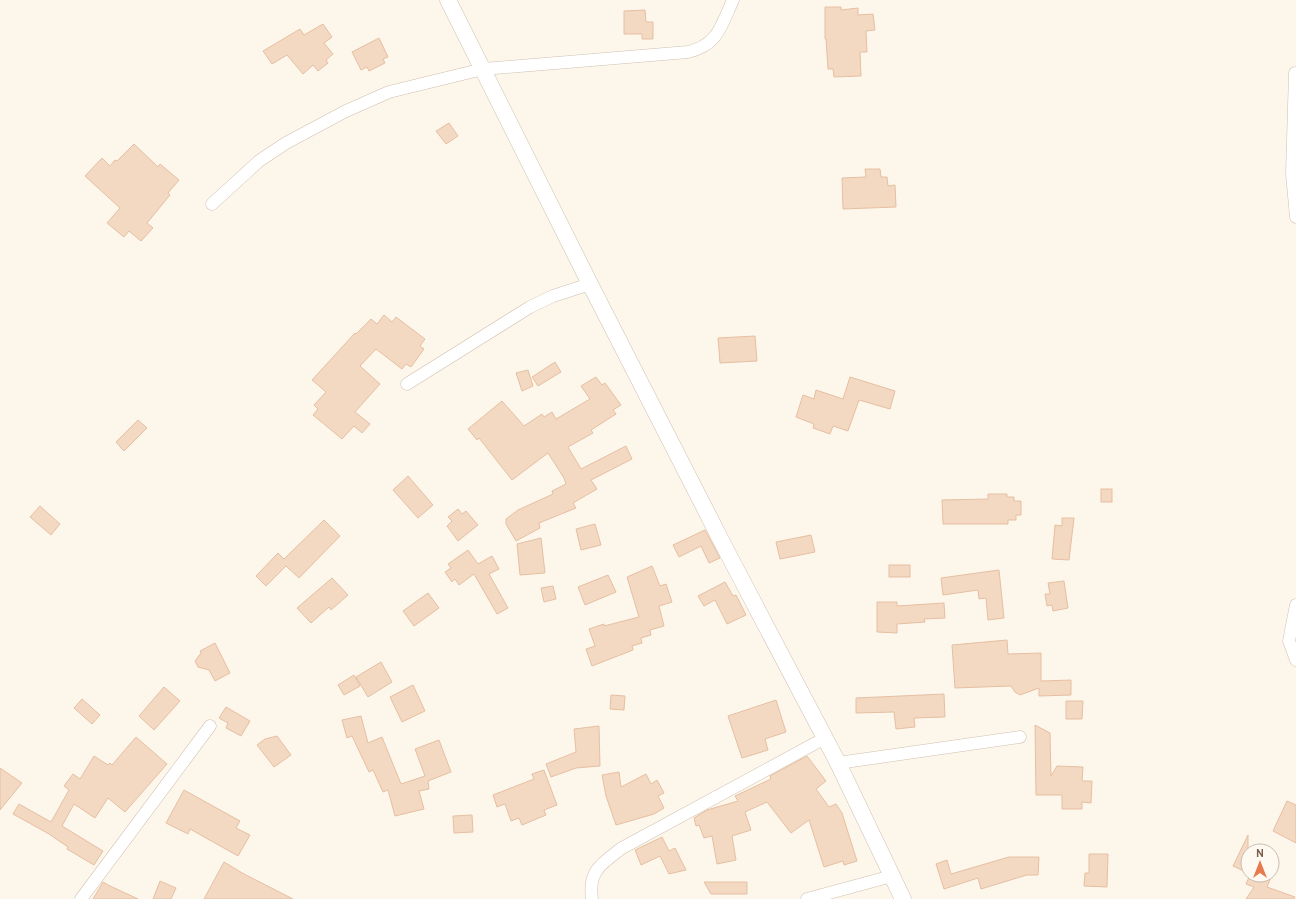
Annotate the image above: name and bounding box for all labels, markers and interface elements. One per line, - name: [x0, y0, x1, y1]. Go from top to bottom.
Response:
- north arrow: [1240, 843, 1280, 883]
- text: N: [1256, 847, 1264, 861]

